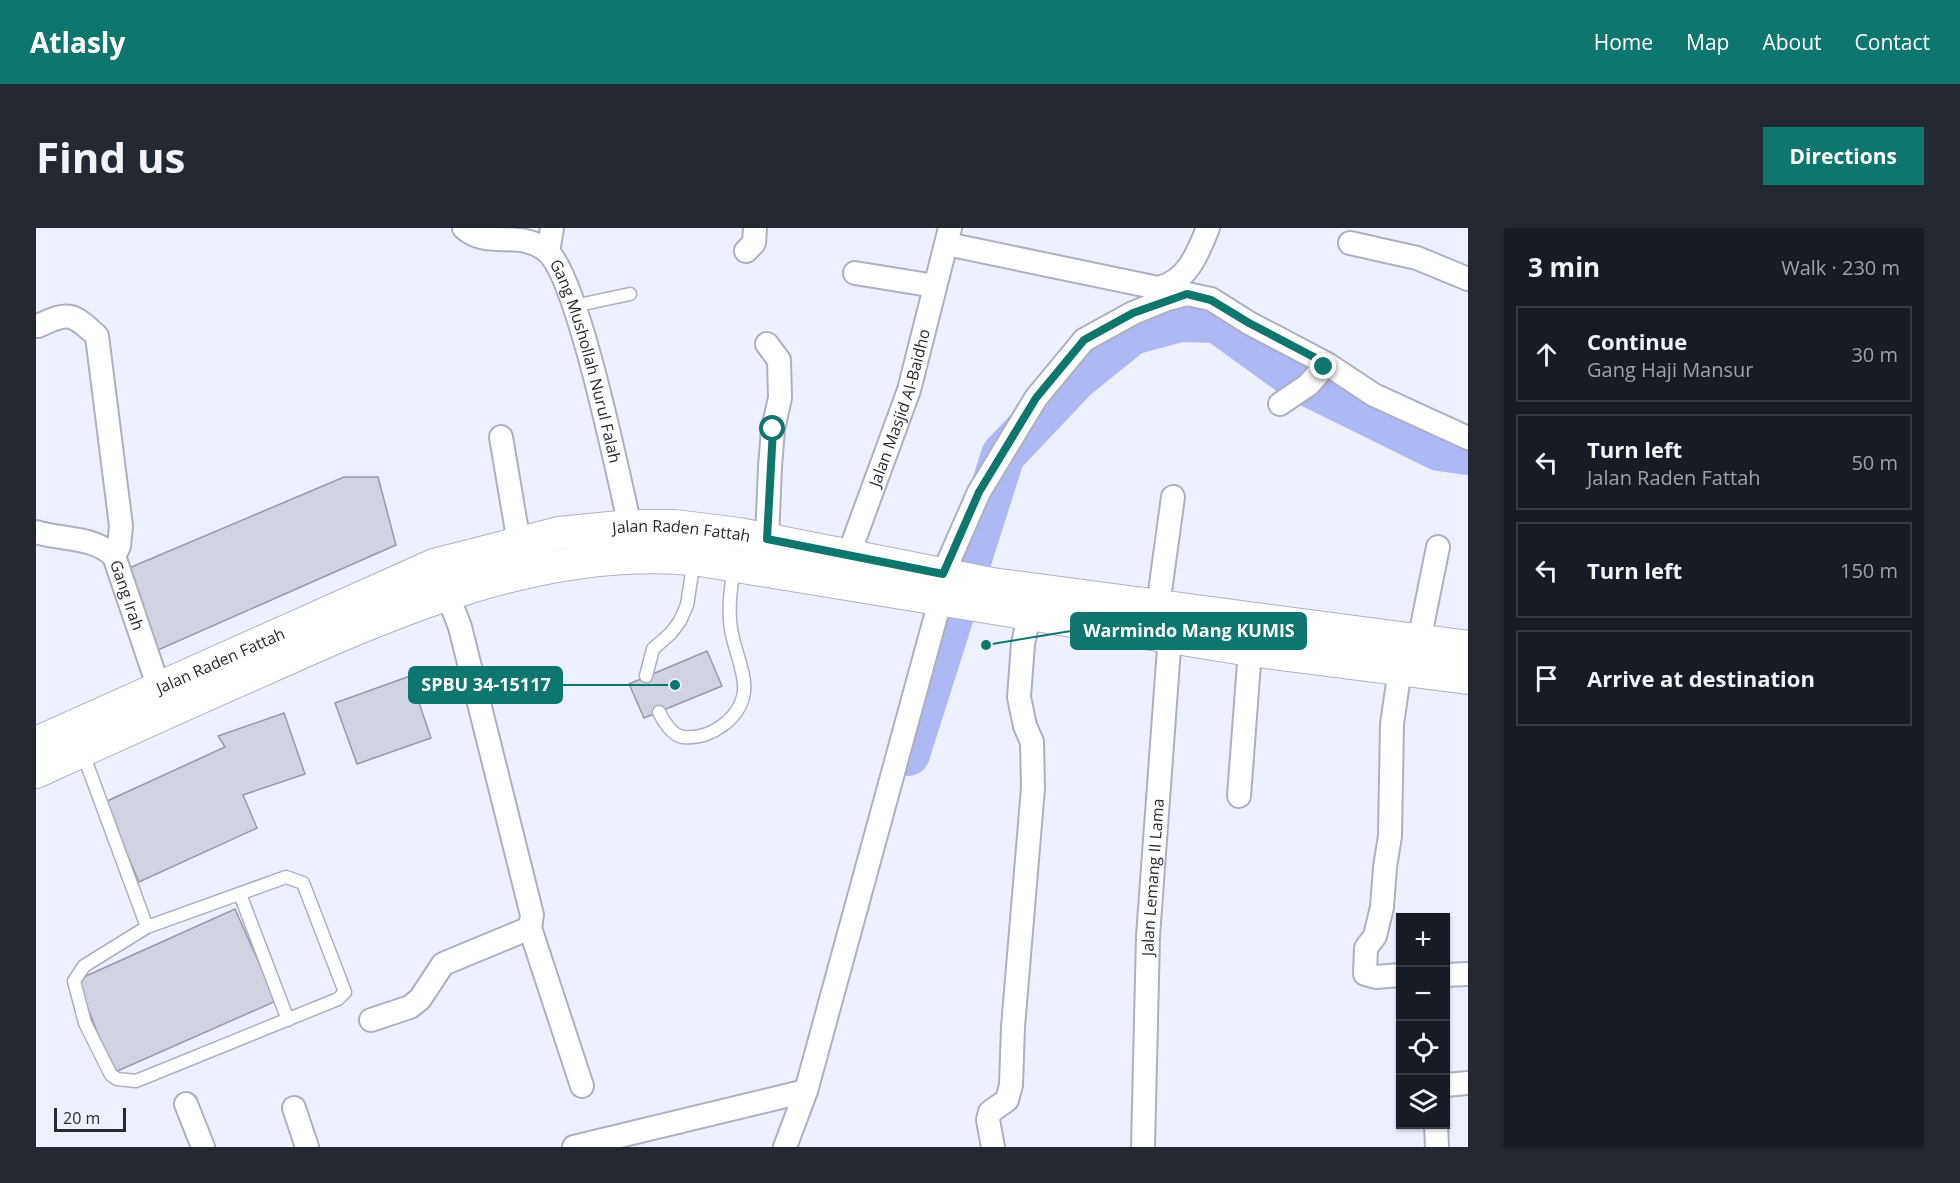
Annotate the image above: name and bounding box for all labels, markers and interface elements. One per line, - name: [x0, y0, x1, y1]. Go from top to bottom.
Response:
- text: Atlasly: [30, 23, 125, 61]
- text: Home: [1594, 28, 1653, 56]
- text: Map: [1686, 28, 1729, 56]
- text: About: [1762, 28, 1822, 56]
- text: Contact: [1855, 28, 1930, 56]
- button: Directions: [1763, 127, 1924, 185]
- text: Find us: [36, 128, 185, 185]
- text: 3 min: [1528, 249, 1600, 285]
- text: Walk · 230 m: [1781, 254, 1900, 281]
- street label: Gang Mushollah Nurul Falah: [545, 255, 626, 465]
- street label: Jalan Masjid Al-Baidho: [863, 326, 935, 492]
- text: Continue: [1587, 326, 1687, 356]
- icon: ahead: [1530, 338, 1563, 371]
- text: 30 m: [1851, 341, 1898, 368]
- route end: [1310, 353, 1336, 379]
- text: Gang Haji Mansur: [1587, 356, 1753, 383]
- route start: [759, 415, 785, 441]
- text: Turn left: [1587, 434, 1682, 464]
- icon: left: [1530, 446, 1563, 479]
- text: 50 m: [1851, 449, 1898, 476]
- text: Jalan Raden Fattah: [1587, 464, 1761, 491]
- street label: Jalan Raden Fattah: [609, 515, 752, 547]
- icon: left: [1530, 554, 1563, 587]
- text: Turn left: [1587, 555, 1682, 585]
- street label: Gang Irah: [105, 557, 149, 633]
- text: 150 m: [1840, 557, 1898, 584]
- callout: Warmindo Mang KUMIS: [1071, 613, 1306, 649]
- text: Warmindo Mang KUMIS: [1083, 618, 1295, 642]
- street label: Jalan Raden Fattah: [151, 622, 288, 700]
- icon: arrive: [1530, 662, 1563, 695]
- text: Arrive at destination: [1587, 663, 1815, 693]
- callout: SPBU 34-15117: [409, 667, 562, 703]
- text: SPBU 34-15117: [421, 672, 551, 696]
- street label: Jalan Lemang II Lama: [1136, 798, 1169, 958]
- map controls: [1396, 913, 1450, 1129]
- button: +: [1396, 913, 1450, 967]
- button: −: [1396, 967, 1450, 1021]
- button: locate: [1396, 1021, 1450, 1075]
- button: layers: [1396, 1075, 1450, 1129]
- scale bar: [54, 1105, 126, 1132]
- text: 20 m: [63, 1107, 100, 1129]

